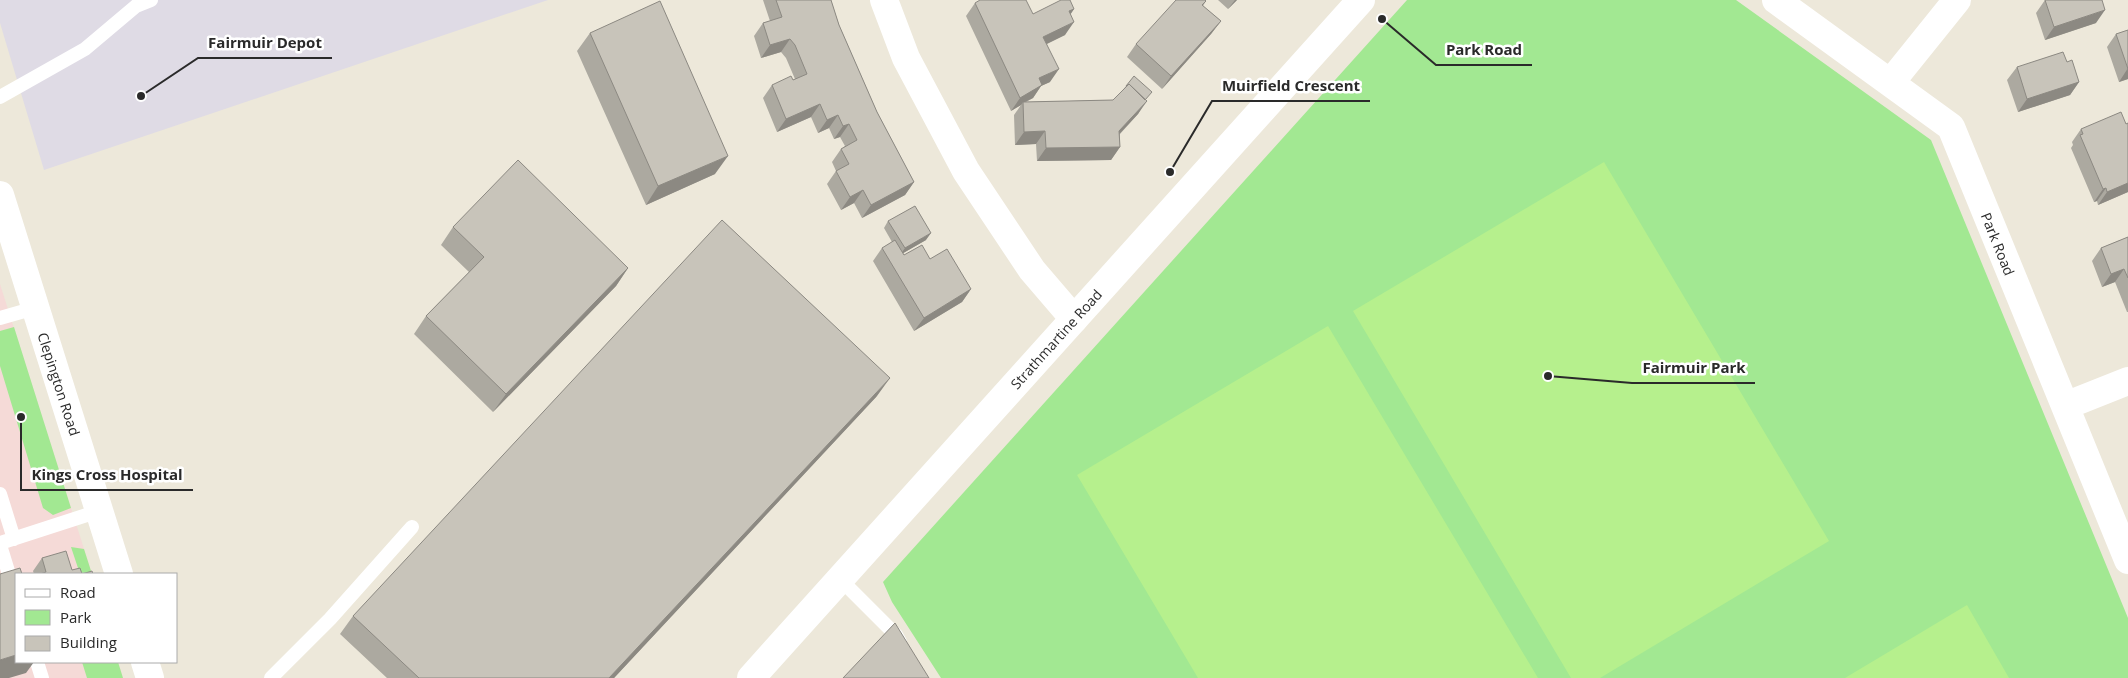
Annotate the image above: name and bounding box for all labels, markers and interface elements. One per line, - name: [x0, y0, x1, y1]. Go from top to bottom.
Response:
- callout: Fairmuir Depot: [198, 28, 332, 58]
- text: Fairmuir Depot: [208, 32, 322, 52]
- callout: Park Road: [1436, 35, 1532, 65]
- text: Park Road: [1446, 39, 1522, 59]
- callout: Muirfield Crescent: [1212, 71, 1370, 101]
- text: Muirfield Crescent: [1222, 75, 1361, 95]
- street label: Park Road: [1977, 210, 2019, 278]
- street label: Strathmartine Road: [1006, 285, 1106, 393]
- street label: Clepington Road: [33, 330, 85, 438]
- callout: Fairmuir Park: [1632, 353, 1755, 383]
- text: Fairmuir Park: [1642, 357, 1746, 377]
- callout: Kings Cross Hospital: [21, 460, 193, 490]
- text: Kings Cross Hospital: [31, 464, 183, 484]
- legend: [15, 573, 178, 663]
- text: Road: [60, 582, 96, 602]
- text: Park: [60, 607, 91, 627]
- text: Building: [60, 632, 117, 652]

